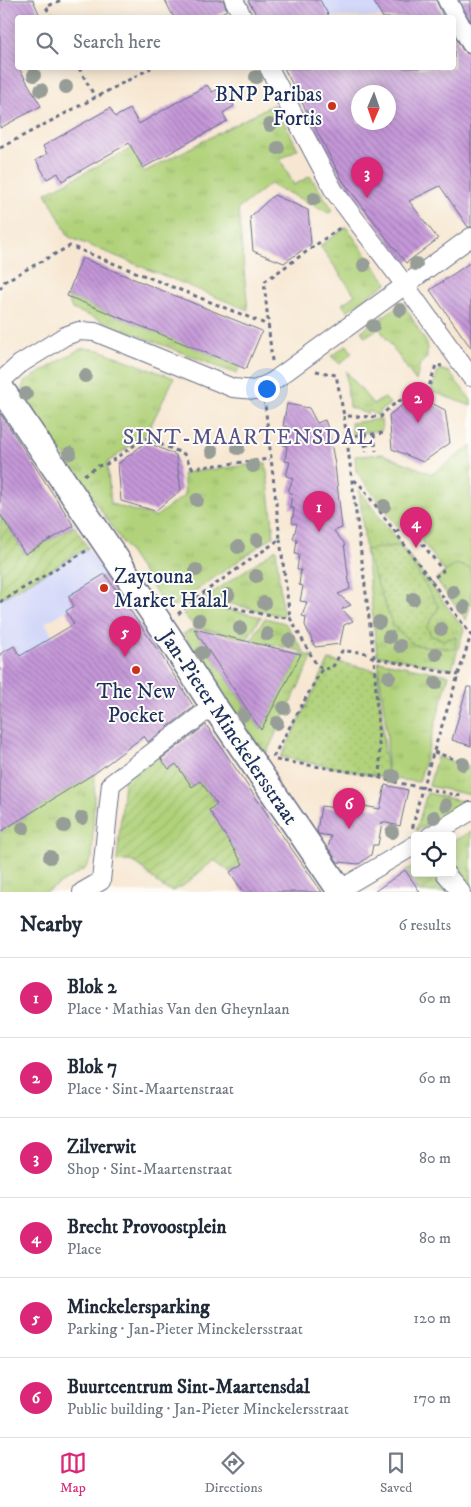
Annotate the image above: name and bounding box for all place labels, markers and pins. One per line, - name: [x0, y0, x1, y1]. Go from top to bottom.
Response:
- place label: BNP Paribas Fortis: [215, 82, 322, 132]
- marker: BNP Paribas Fortis: [326, 100, 338, 112]
- pin: 3: [351, 157, 383, 198]
- pin: 2: [402, 382, 434, 423]
- pin: 1: [303, 491, 335, 532]
- pin: 4: [400, 507, 432, 548]
- place label: Zaytouna Market Halal: [114, 564, 229, 614]
- marker: Zaytouna Market Halal: [98, 582, 110, 594]
- pin: 5: [109, 616, 141, 657]
- marker: The New Pocket: [130, 664, 142, 676]
- place label: The New Pocket: [97, 679, 176, 729]
- pin: 6: [333, 788, 365, 829]

